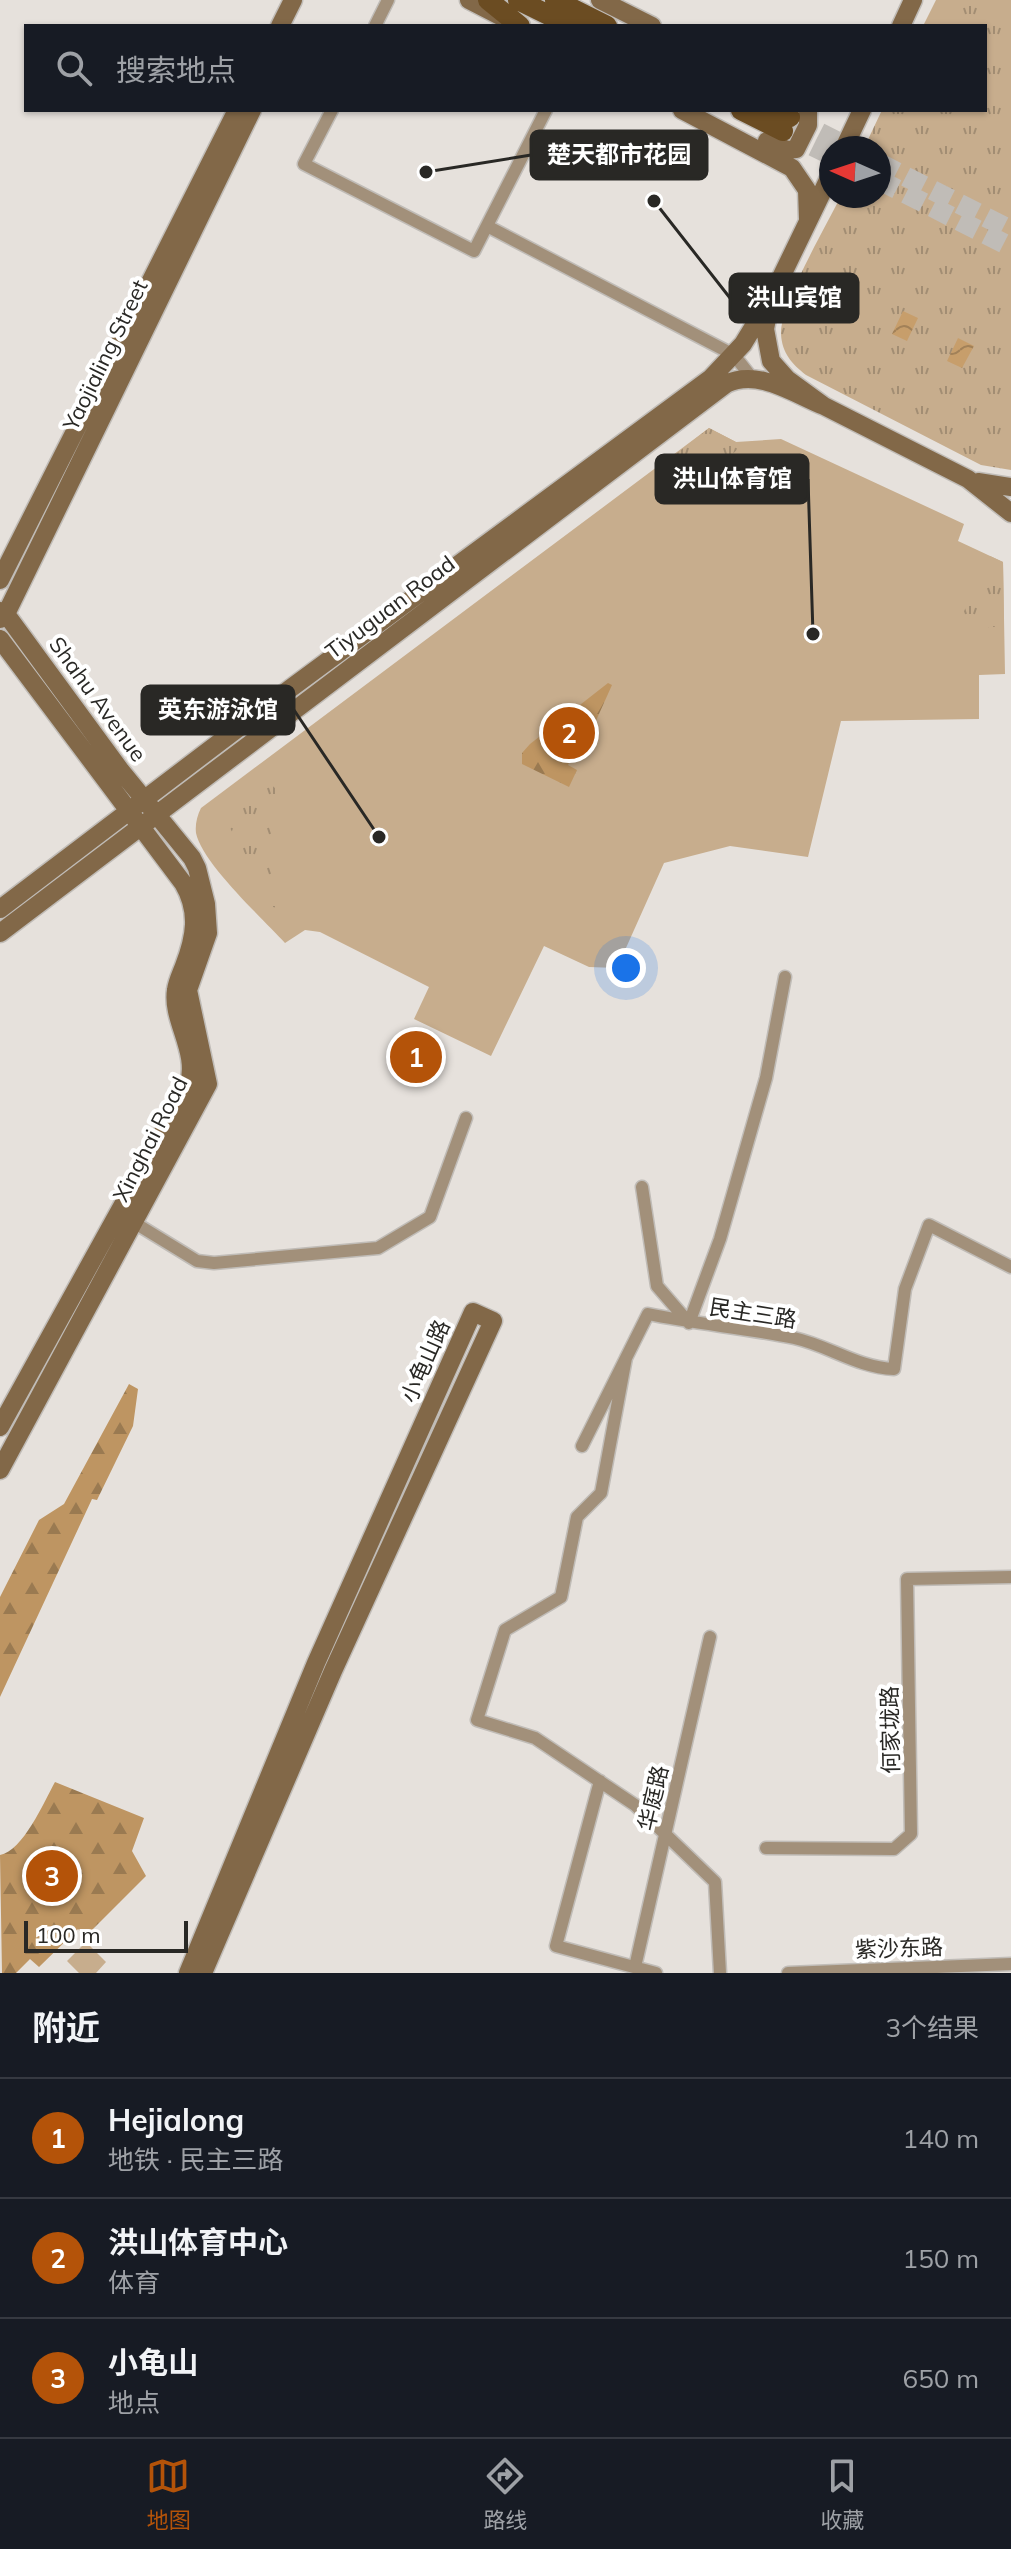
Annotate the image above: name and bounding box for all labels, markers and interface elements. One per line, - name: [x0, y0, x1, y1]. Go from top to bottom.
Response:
- search box: [24, 24, 987, 112]
- icon: search: [52, 46, 96, 90]
- text: 搜索地点: [116, 51, 236, 89]
- callout: 楚天都市花园: [531, 131, 707, 179]
- north arrow: [819, 136, 891, 208]
- text: 楚天都市花园: [547, 139, 691, 169]
- callout: 洪山宾馆: [730, 274, 858, 322]
- street label: Yaojialing Street: [56, 275, 154, 436]
- text: 洪山宾馆: [746, 282, 842, 312]
- callout: 洪山体育馆: [656, 455, 808, 503]
- text: 洪山体育馆: [672, 463, 792, 493]
- street label: Tiyuguan Road: [320, 549, 460, 665]
- street label: Shahu Avenue: [43, 631, 153, 767]
- callout: 英东游泳馆: [142, 686, 294, 734]
- text: 英东游泳馆: [158, 694, 278, 724]
- pin: 2: [543, 703, 595, 763]
- your location: [606, 948, 646, 988]
- pin: 1: [390, 1027, 442, 1087]
- street label: Xinghai Road: [106, 1072, 194, 1206]
- street label: 民主三路: [707, 1292, 799, 1334]
- street label: 小龟山路: [394, 1315, 456, 1407]
- street label: 何家垅路: [875, 1686, 905, 1774]
- street label: 华庭路: [632, 1763, 674, 1833]
- pin: 3: [26, 1846, 78, 1906]
- scale bar: [24, 1917, 188, 1953]
- text: 100 m: [36, 1921, 101, 1949]
- street label: 紫沙东路: [855, 1932, 943, 1964]
- text: 附近: [32, 2006, 100, 2049]
- text: 3个结果: [885, 2011, 979, 2044]
- text: Hejialong: [108, 2101, 244, 2139]
- text: 1: [50, 2122, 66, 2155]
- text: 140 m: [903, 2122, 979, 2155]
- text: 地铁 · 民主三路: [108, 2143, 284, 2176]
- text: 洪山体育中心: [108, 2223, 288, 2261]
- text: 2: [50, 2242, 66, 2275]
- text: 150 m: [903, 2242, 979, 2275]
- text: 体育: [108, 2266, 160, 2299]
- text: 小龟山: [108, 2343, 198, 2381]
- text: 3: [50, 2362, 66, 2395]
- text: 650 m: [903, 2362, 979, 2395]
- text: 地点: [108, 2386, 160, 2419]
- tab: 地图: [146, 2454, 191, 2534]
- tab: 路线: [483, 2454, 528, 2534]
- tab: 收藏: [820, 2454, 865, 2534]

